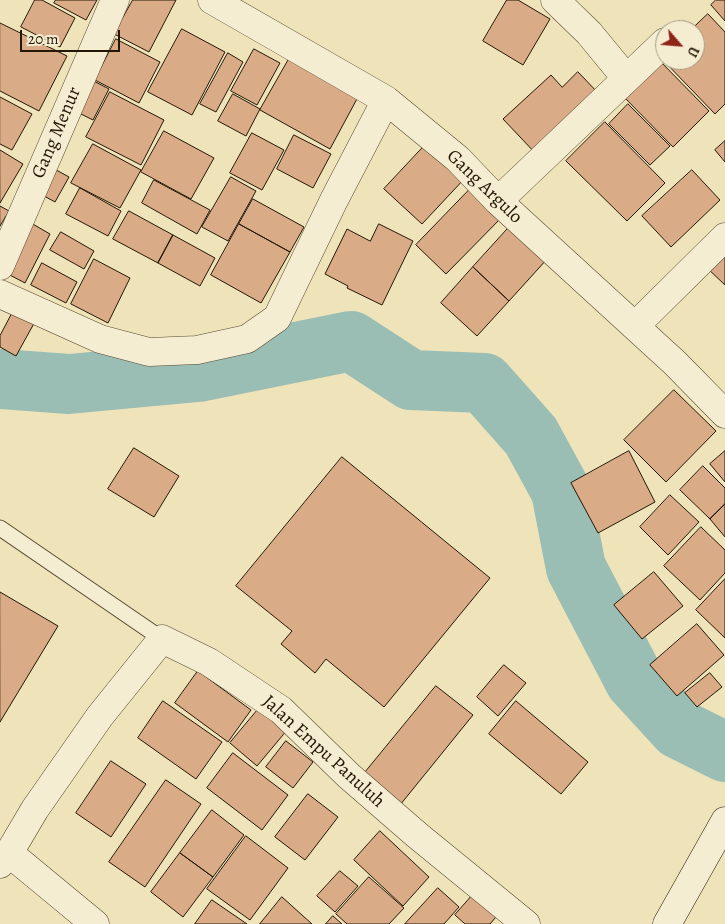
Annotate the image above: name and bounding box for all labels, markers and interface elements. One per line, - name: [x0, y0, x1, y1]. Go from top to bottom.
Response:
- scale bar: [22, 20, 122, 52]
- north arrow: [655, 20, 705, 70]
- text: 20 m: [28, 29, 59, 49]
- text: U: [682, 43, 703, 60]
- street label: Gang Menur: [28, 84, 86, 182]
- street label: Gang Argulo: [441, 145, 527, 229]
- street label: Jalan Empu Panuluh: [257, 691, 389, 813]

